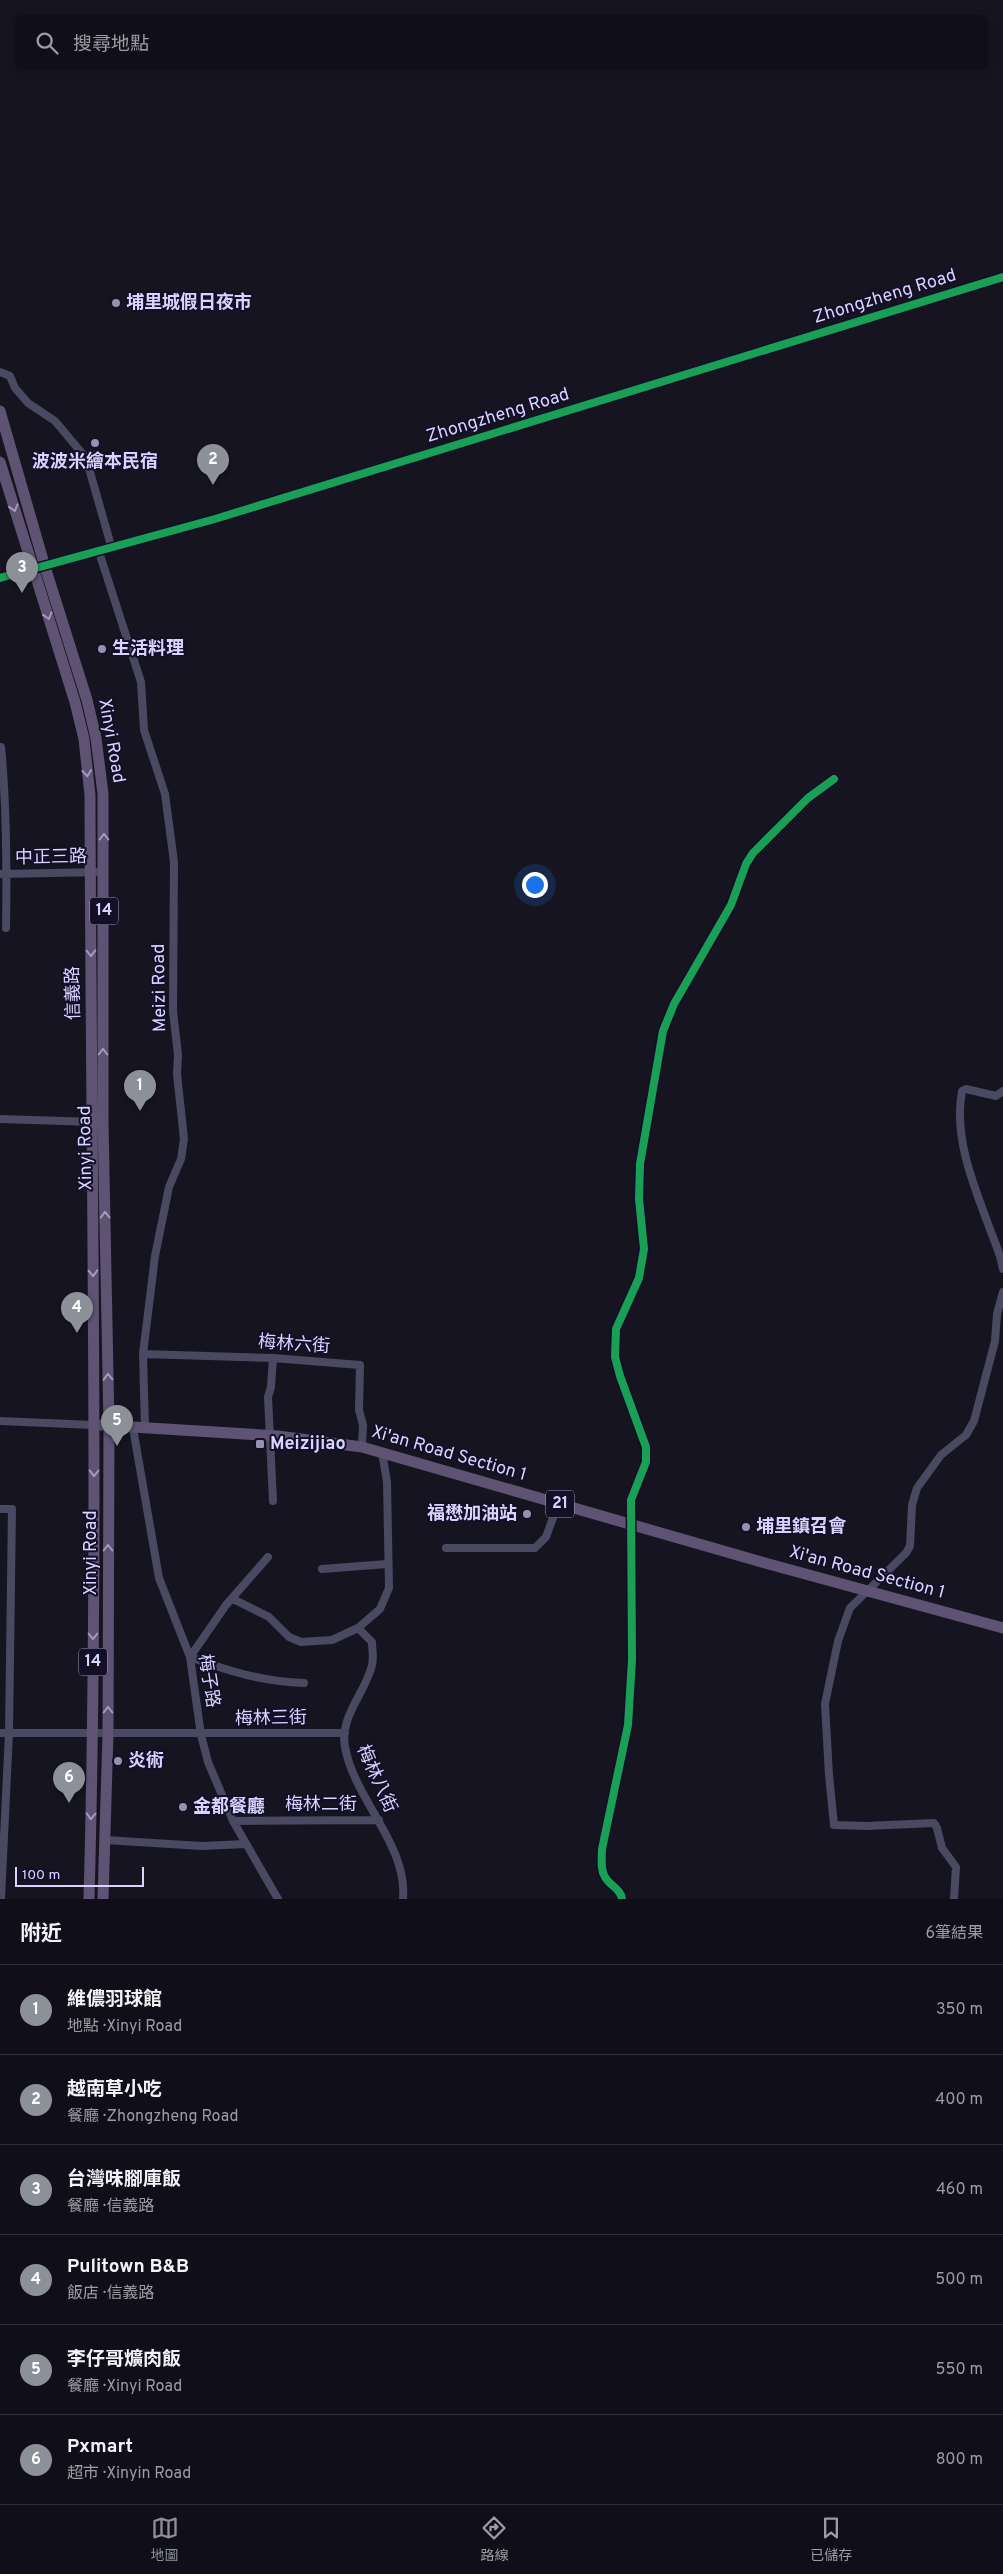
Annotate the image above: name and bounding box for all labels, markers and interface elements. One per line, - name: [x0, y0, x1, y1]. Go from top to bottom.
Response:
- search box: [15, 15, 988, 70]
- icon: search: [33, 29, 61, 57]
- text: 搜尋地點: [73, 33, 149, 57]
- street label: Zhongzheng Road: [811, 264, 959, 330]
- place label: 埔里城假日夜市: [126, 292, 252, 315]
- marker: 埔里城假日夜市: [110, 297, 122, 309]
- street label: Zhongzheng Road: [424, 383, 572, 449]
- marker: 波波米繪本民宿: [89, 437, 101, 449]
- pin: 2: [197, 444, 229, 485]
- place label: 波波米繪本民宿: [32, 451, 158, 474]
- one-way arrow: [9, 504, 19, 512]
- pin: 3: [6, 552, 38, 593]
- one-way arrow: [42, 611, 52, 620]
- place label: 生活料理: [112, 638, 184, 661]
- marker: 生活料理: [96, 643, 108, 655]
- street label: Xinyi Road: [92, 697, 130, 785]
- one-way arrow: [81, 769, 92, 777]
- one-way arrow: [99, 833, 109, 841]
- street label: 中正三路: [15, 846, 87, 870]
- your location: [522, 872, 548, 898]
- road number: 14: [90, 898, 118, 924]
- street label: Meizi Road: [148, 944, 172, 1032]
- one-way arrow: [86, 949, 97, 957]
- street label: 信義路: [62, 966, 86, 1020]
- one-way arrow: [98, 1048, 108, 1056]
- pin: 1: [124, 1070, 156, 1111]
- street label: Xinyi Road: [74, 1105, 98, 1191]
- one-way arrow: [100, 1210, 110, 1218]
- one-way arrow: [88, 1270, 98, 1277]
- pin: 4: [61, 1292, 93, 1333]
- street label: 梅林六街: [257, 1331, 331, 1359]
- one-way arrow: [103, 1373, 113, 1380]
- pin: 5: [101, 1405, 133, 1446]
- street label: Xi'an Road Section 1: [369, 1421, 529, 1487]
- place label: Meizijiao: [270, 1433, 346, 1456]
- marker: Meizijiao: [254, 1438, 266, 1450]
- one-way arrow: [89, 1470, 99, 1478]
- road number: 21: [546, 1490, 574, 1518]
- place label: 福懋加油站: [427, 1503, 517, 1526]
- marker: 福懋加油站: [521, 1508, 533, 1520]
- street label: Xinyi Road: [80, 1510, 103, 1596]
- place label: 埔里鎮召會: [756, 1516, 847, 1539]
- marker: 埔里鎮召會: [740, 1521, 752, 1533]
- street label: Xi'an Road Section 1: [787, 1541, 947, 1605]
- one-way arrow: [103, 1544, 113, 1552]
- one-way arrow: [88, 1632, 98, 1640]
- road number: 14: [79, 1648, 107, 1675]
- street label: 梅子路: [192, 1653, 224, 1709]
- one-way arrow: [103, 1706, 113, 1714]
- street label: 梅林三街: [235, 1707, 307, 1731]
- street label: 梅林八街: [351, 1741, 401, 1817]
- place label: 炎術: [128, 1750, 164, 1773]
- marker: 炎術: [112, 1755, 124, 1767]
- pin: 6: [53, 1762, 85, 1803]
- street label: 梅林二街: [285, 1794, 357, 1817]
- place label: 金都餐廳: [193, 1796, 265, 1819]
- marker: 金都餐廳: [177, 1801, 189, 1813]
- one-way arrow: [85, 1812, 96, 1820]
- scale bar: [15, 1864, 144, 1887]
- text: 100 m: [22, 1867, 60, 1884]
- text: 附近: [20, 1921, 62, 1948]
- text: 6筆結果: [925, 1924, 983, 1944]
- text: 維儂羽球館: [67, 1988, 162, 2012]
- text: 1: [33, 2000, 39, 2020]
- text: 350 m: [936, 2000, 983, 2020]
- text: 地點 · Xinyi Road: [67, 2017, 182, 2037]
- text: 越南草小吃: [67, 2078, 162, 2102]
- text: 2: [31, 2090, 41, 2110]
- text: 400 m: [935, 2090, 983, 2110]
- text: 餐廳 · Zhongzheng Road: [67, 2107, 238, 2127]
- text: 台灣味腳庫飯: [67, 2168, 181, 2192]
- text: 3: [31, 2180, 41, 2200]
- text: 460 m: [936, 2180, 983, 2200]
- text: 餐廳 · 信義路: [67, 2197, 155, 2217]
- text: Pulitown B&B: [67, 2255, 189, 2279]
- text: 4: [31, 2270, 41, 2290]
- text: 500 m: [935, 2270, 983, 2290]
- text: 飯店 · 信義路: [67, 2284, 155, 2304]
- text: 李仔哥爌肉飯: [67, 2348, 181, 2372]
- text: 5: [31, 2360, 41, 2380]
- text: 550 m: [936, 2360, 983, 2380]
- text: 餐廳 · Xinyi Road: [67, 2377, 182, 2397]
- text: Pxmart: [67, 2435, 133, 2459]
- text: 6: [31, 2450, 41, 2470]
- text: 800 m: [936, 2450, 983, 2470]
- text: 超市 · Xinyin Road: [67, 2464, 191, 2484]
- tab: 地圖: [151, 2514, 179, 2565]
- tab: 路線: [480, 2514, 508, 2565]
- tab: 已儲存: [810, 2514, 852, 2565]

